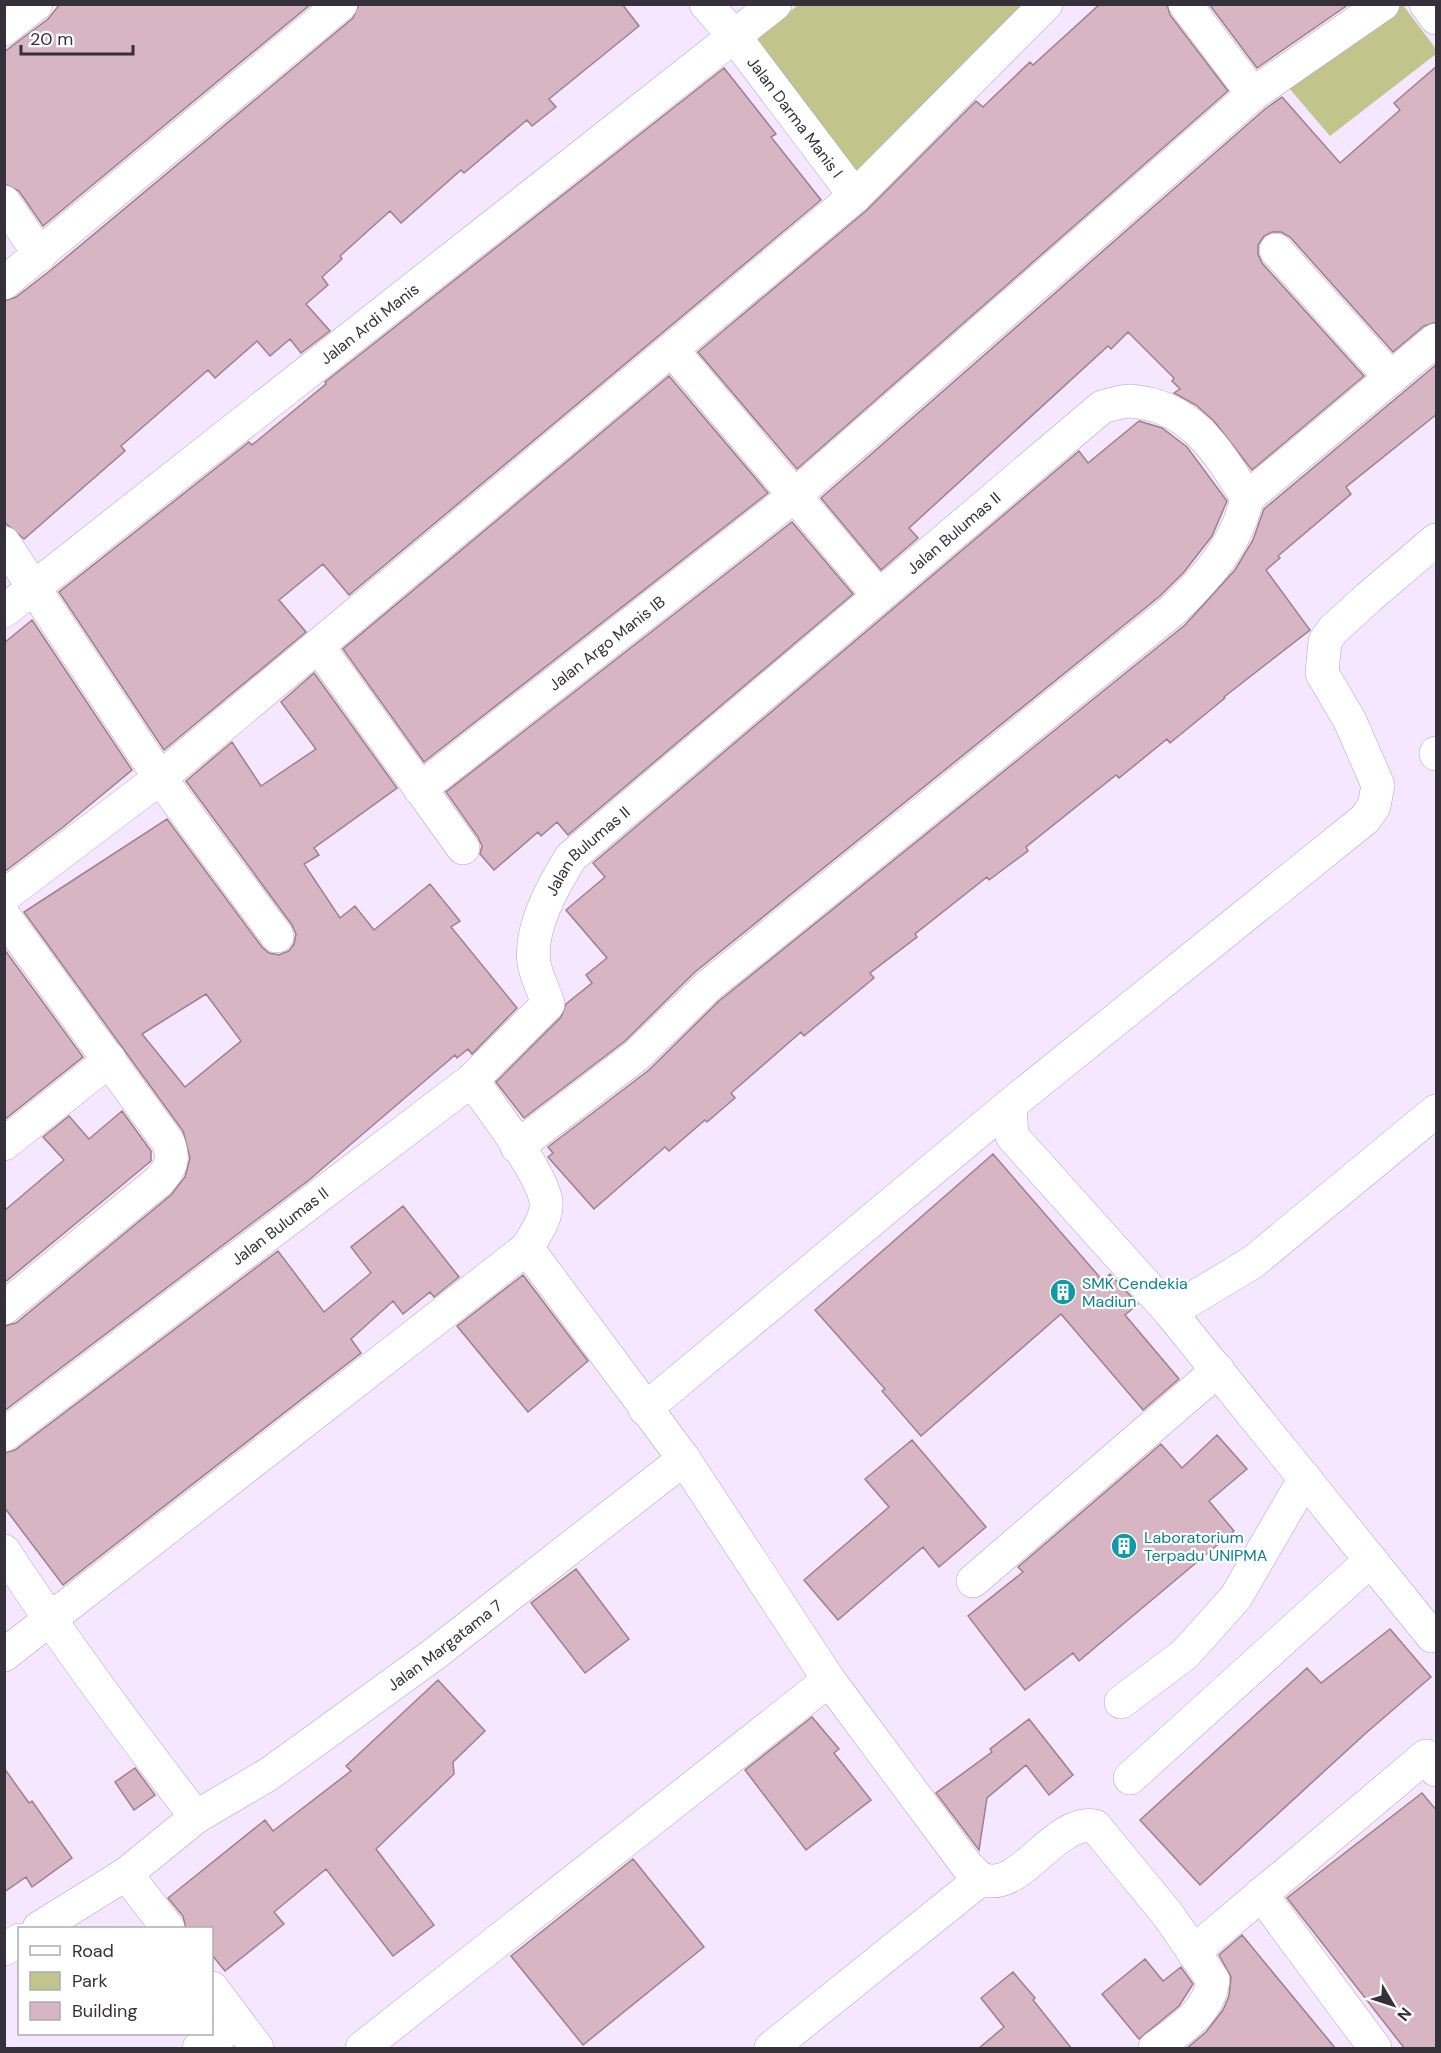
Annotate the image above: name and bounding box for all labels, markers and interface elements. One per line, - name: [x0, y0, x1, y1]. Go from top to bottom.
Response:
- scale bar: [21, 18, 134, 56]
- text: 20 m: [30, 27, 73, 51]
- street label: Jalan Darma Manis I: [742, 52, 847, 182]
- street label: Jalan Ardi Manis: [316, 278, 423, 369]
- street label: Jalan Bulumas II: [902, 487, 1005, 579]
- street label: Jalan Argo Manis IB: [544, 591, 669, 695]
- street label: Jalan Bulumas II: [541, 802, 634, 899]
- street label: Jalan Bulumas II: [227, 1183, 333, 1270]
- place label: SMK Cendekia Madiun: [1082, 1273, 1188, 1312]
- building icon: SMK Cendekia Madiun: [1048, 1277, 1078, 1307]
- place label: Laboratorium Terpadu UNIPMA: [1144, 1527, 1268, 1566]
- building icon: Laboratorium Terpadu UNIPMA: [1109, 1531, 1139, 1561]
- street label: Jalan Margatama 7: [383, 1595, 506, 1696]
- legend: [18, 1927, 213, 2035]
- text: Road: [72, 1939, 114, 1963]
- text: Park: [72, 1969, 108, 1993]
- north arrow: [1363, 1975, 1423, 2035]
- text: Building: [72, 1999, 137, 2023]
- text: N: [1392, 2003, 1416, 2025]

